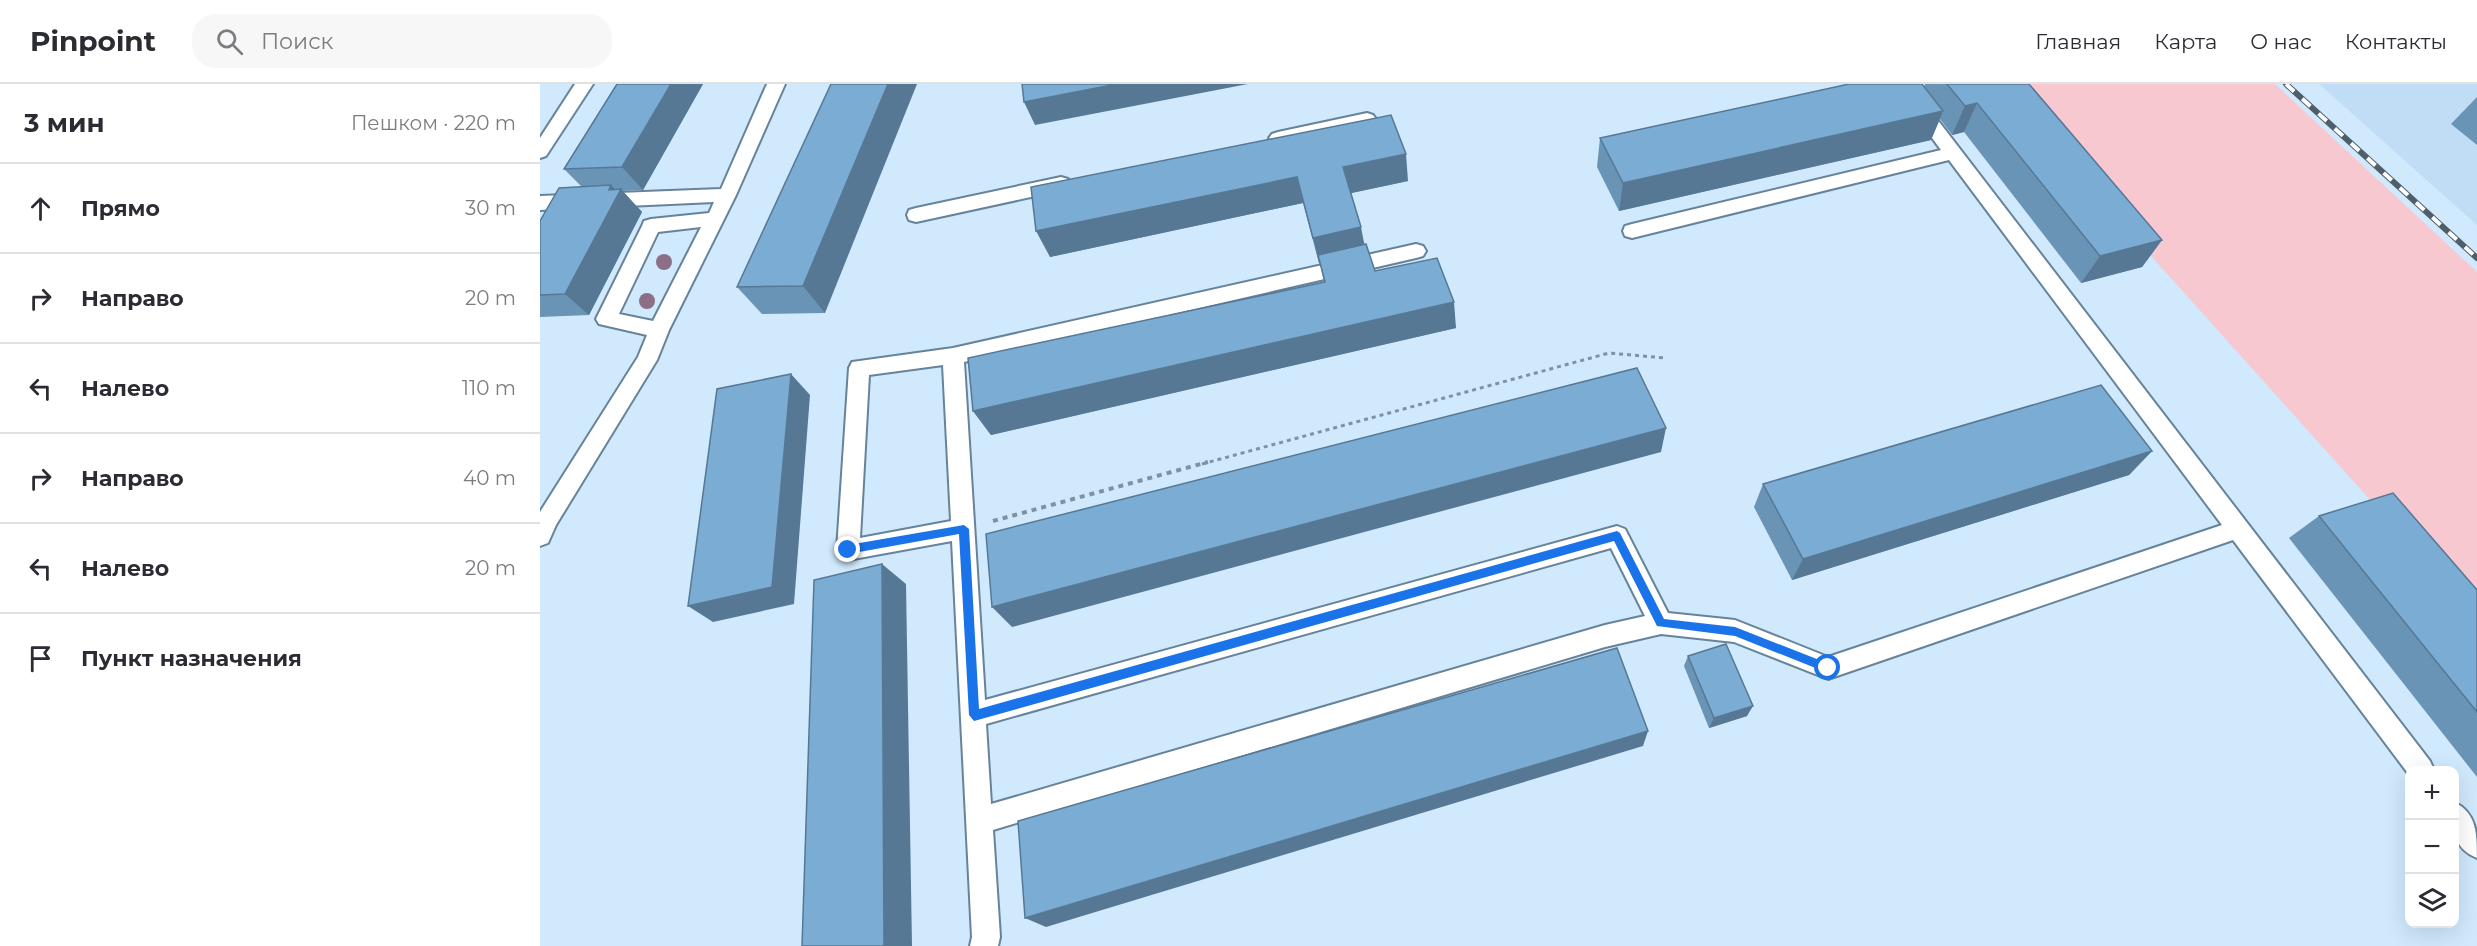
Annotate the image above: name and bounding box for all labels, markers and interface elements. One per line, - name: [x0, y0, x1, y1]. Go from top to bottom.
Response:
- search box: [192, 14, 612, 68]
- text: Pinpoint: [30, 24, 156, 58]
- icon: search: [213, 25, 246, 58]
- text: Поиск: [261, 28, 333, 55]
- text: Главная: [2035, 29, 2121, 54]
- text: Карта: [2154, 29, 2217, 54]
- text: О нас: [2250, 29, 2312, 54]
- text: Контакты: [2345, 29, 2447, 54]
- text: 3 мин: [24, 107, 104, 139]
- text: Пешком · 220 m: [351, 111, 516, 135]
- icon: ahead: [24, 192, 57, 225]
- text: Прямо: [81, 195, 160, 222]
- text: 30 m: [465, 196, 516, 220]
- icon: right: [24, 282, 57, 315]
- text: Направо: [81, 285, 184, 312]
- text: 20 m: [465, 286, 516, 310]
- icon: left: [24, 372, 57, 405]
- text: Налево: [81, 375, 169, 402]
- text: 110 m: [462, 376, 516, 400]
- icon: right: [24, 462, 57, 495]
- text: Направо: [81, 465, 184, 492]
- text: 40 m: [463, 466, 516, 490]
- route end: [834, 536, 860, 562]
- icon: left: [24, 552, 57, 585]
- text: Налево: [81, 555, 169, 582]
- text: 20 m: [465, 556, 516, 580]
- icon: arrive: [24, 642, 57, 675]
- text: Пункт назначения: [81, 645, 302, 672]
- route start: [1814, 654, 1840, 680]
- map controls: [2405, 766, 2459, 928]
- button: +: [2405, 766, 2459, 820]
- button: −: [2405, 820, 2459, 874]
- button: layers: [2405, 874, 2459, 928]

